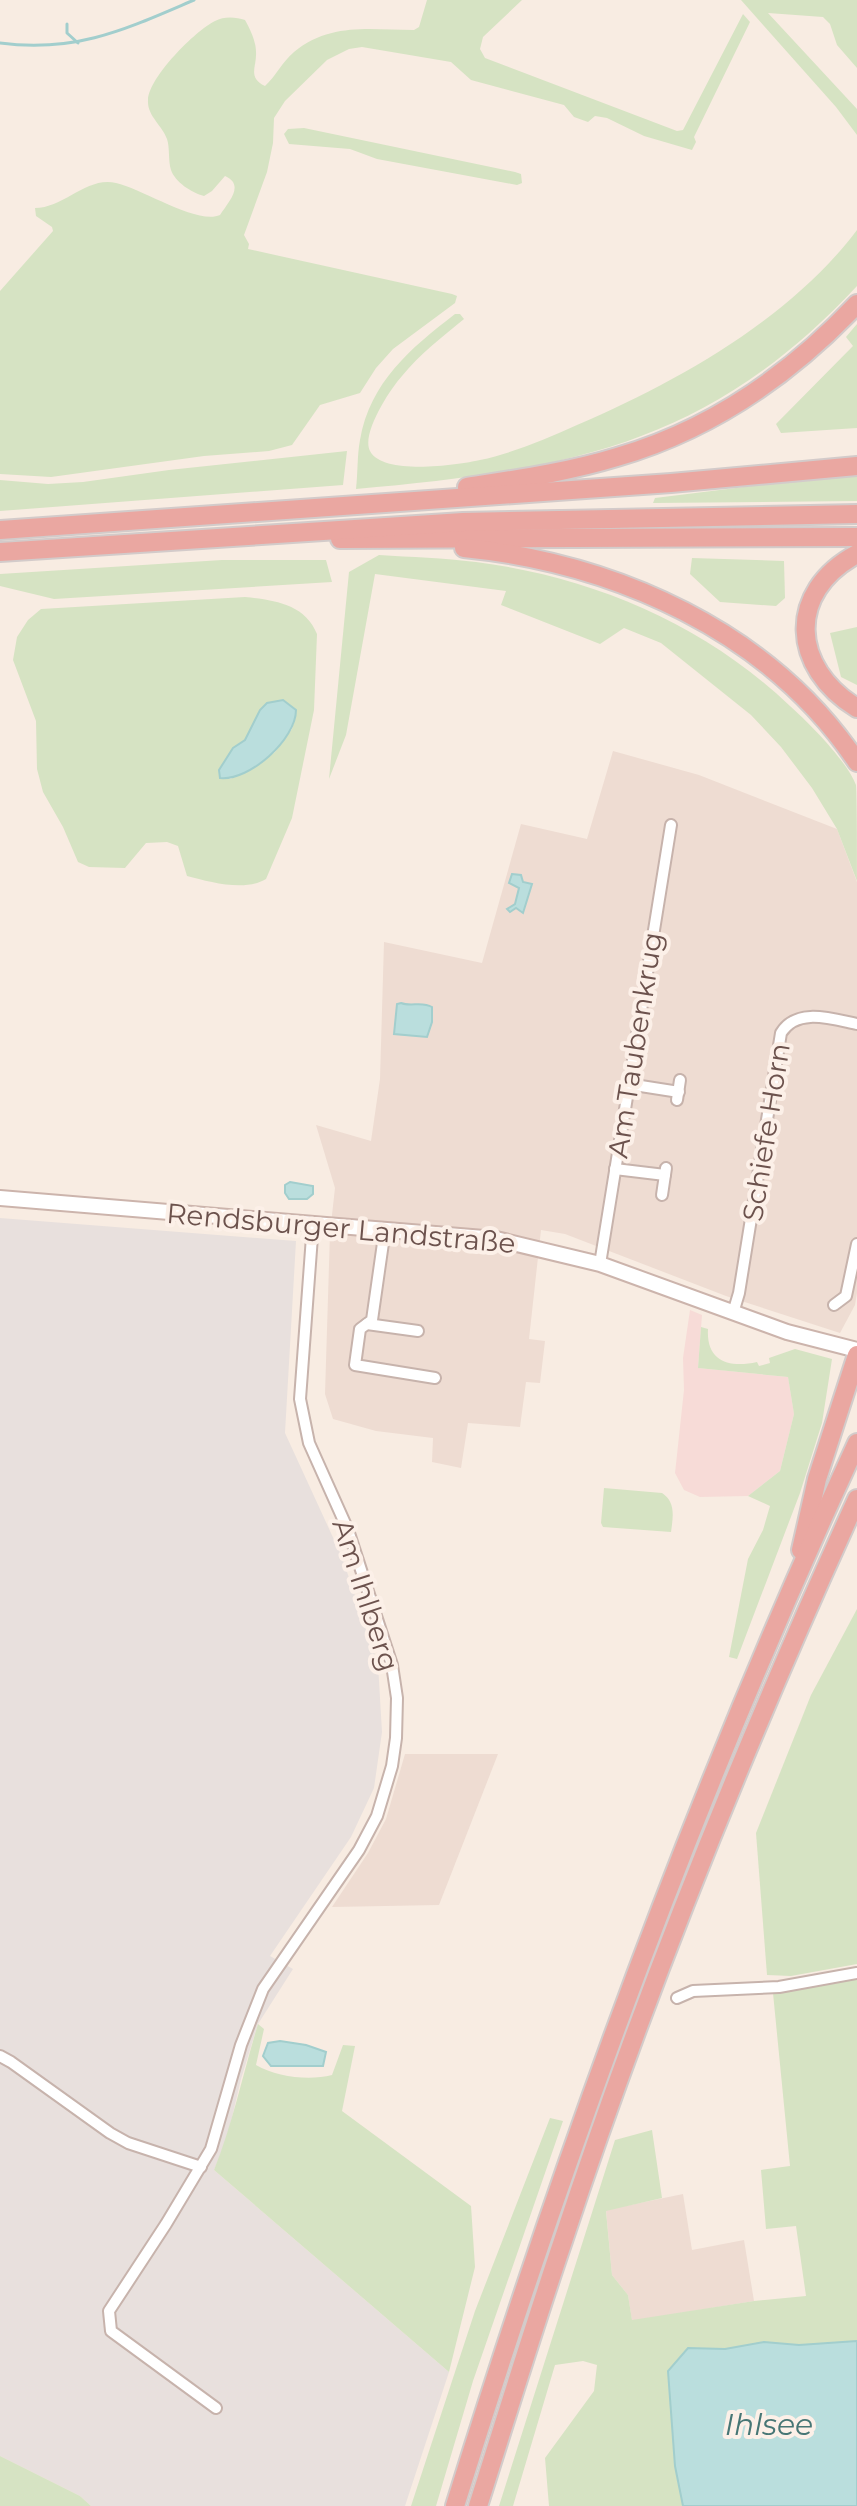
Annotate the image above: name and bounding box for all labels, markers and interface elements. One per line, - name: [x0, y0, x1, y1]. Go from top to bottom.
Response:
- street label: Am Taubenkrug: [600, 930, 670, 1160]
- street label: Schiefe Horn: [735, 1040, 797, 1224]
- street label: Rendsburger Landstraße: [165, 1196, 517, 1260]
- street label: Am Ihlberg: [325, 1515, 407, 1675]
- water label: Ihlsee: [725, 2406, 813, 2443]

